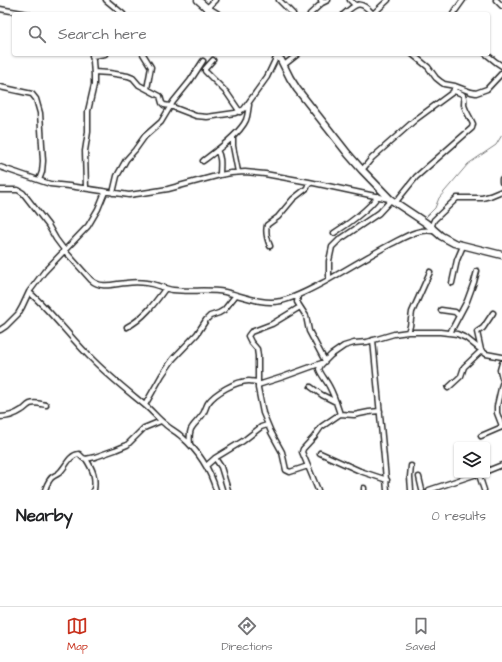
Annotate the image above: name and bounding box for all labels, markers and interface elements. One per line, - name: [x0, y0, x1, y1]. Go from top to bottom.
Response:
- search box: [12, 12, 490, 56]
- icon: search: [26, 23, 48, 45]
- text: Search here: [58, 24, 147, 45]
- map controls: [454, 442, 490, 478]
- button: layers: [454, 442, 490, 478]
- text: Nearby: [16, 504, 73, 528]
- text: 0 results: [431, 507, 486, 525]
- tab: Map: [66, 615, 88, 654]
- tab: Directions: [221, 615, 273, 654]
- tab: Saved: [406, 615, 436, 654]

